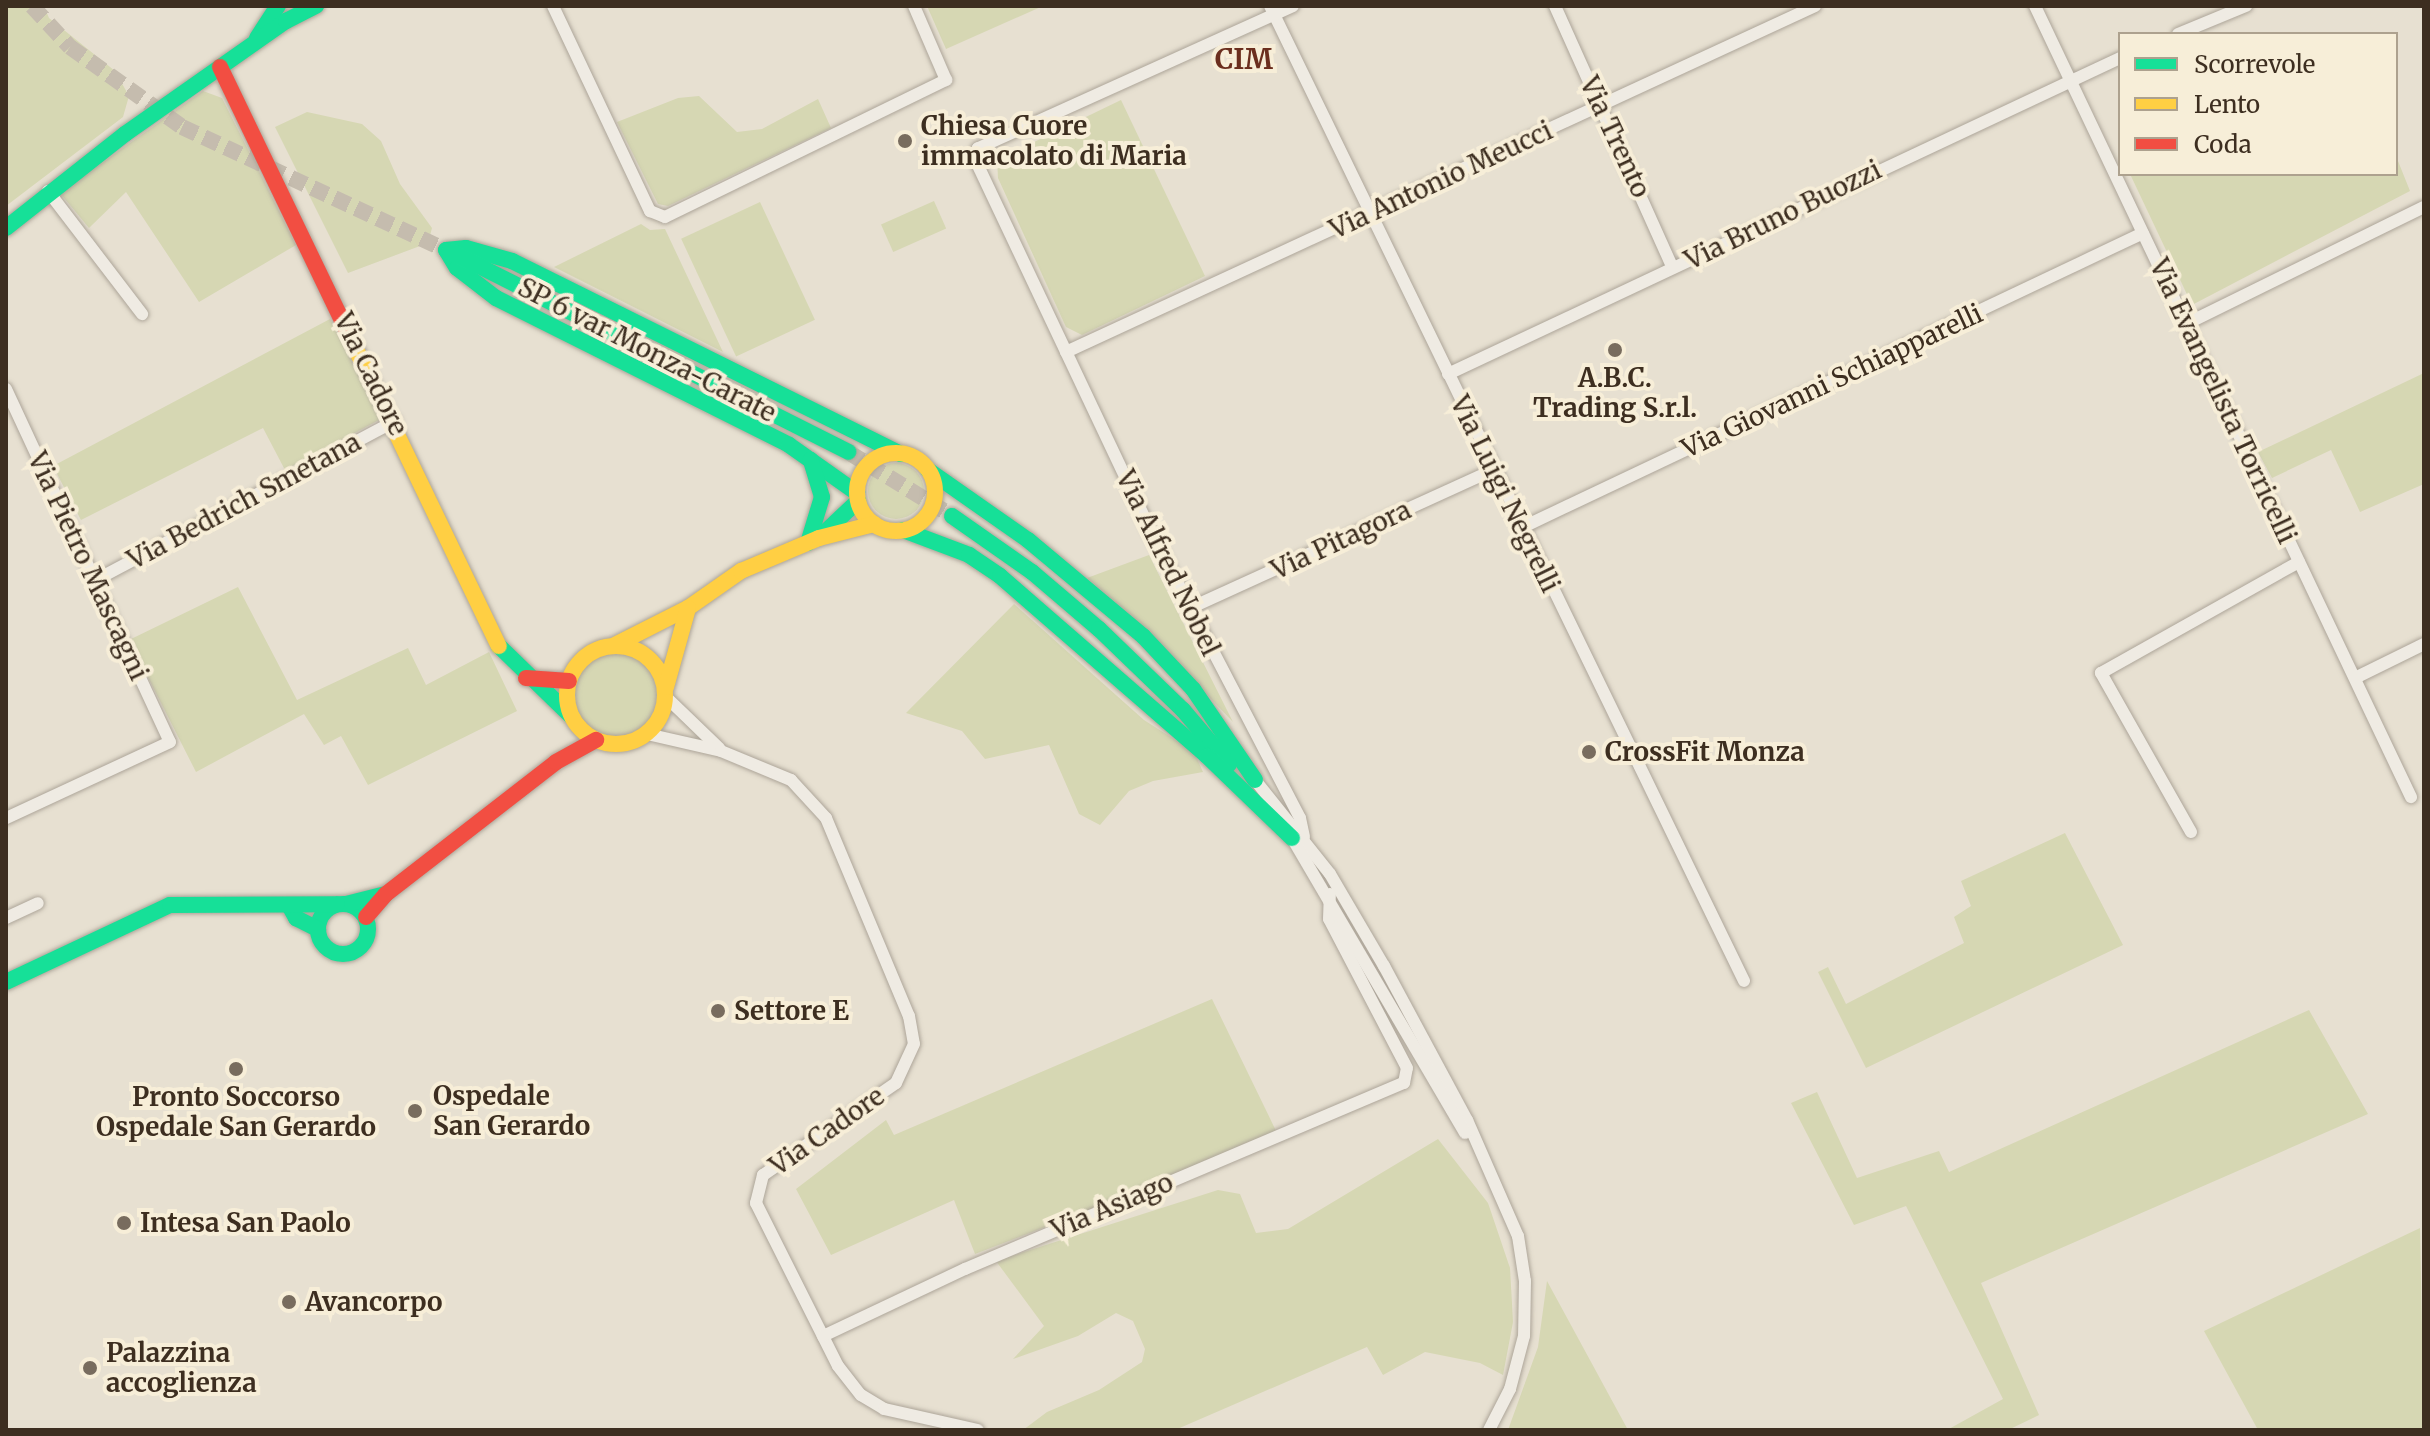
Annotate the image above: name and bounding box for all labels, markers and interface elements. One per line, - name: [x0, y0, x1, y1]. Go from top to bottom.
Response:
- legend: [2118, 32, 2398, 176]
- district label: CIM: [1215, 42, 1273, 76]
- text: Scorrevole: [2194, 49, 2315, 80]
- street label: Via Trento: [1573, 72, 1657, 202]
- text: Lento: [2194, 89, 2260, 120]
- place label: Chiesa Cuore immacolato di Maria: [921, 110, 1187, 172]
- street label: Via Antonio Meucci: [1325, 115, 1557, 245]
- text: Coda: [2194, 129, 2252, 160]
- marker: Chiesa Cuore immacolato di Maria: [896, 132, 914, 150]
- street label: Via Bruno Buozzi: [1680, 154, 1886, 276]
- street label: Via Evangelista Torricelli: [2143, 254, 2303, 548]
- street label: SP 6 var Monza-Carate: [513, 271, 781, 429]
- street label: Via Giovanni Schiapparelli: [1677, 297, 1987, 465]
- street label: Via Cadore: [328, 308, 414, 440]
- marker: A.B.C. Trading S.r.l.: [1606, 341, 1624, 359]
- place label: A.B.C. Trading S.r.l.: [1533, 362, 1697, 424]
- street label: Via Luigi Negrelli: [1444, 391, 1566, 597]
- street label: Via Bedrich Smetana: [122, 426, 366, 576]
- street label: Via Pietro Mascagni: [21, 447, 155, 685]
- street label: Via Alfred Nobel: [1110, 465, 1226, 661]
- street label: Via Pitagora: [1266, 494, 1416, 586]
- place label: CrossFit Monza: [1605, 736, 1805, 768]
- marker: CrossFit Monza: [1580, 743, 1598, 761]
- place label: Settore E: [734, 995, 849, 1027]
- marker: Settore E: [709, 1002, 727, 1020]
- marker: Pronto Soccorso Ospedale San Gerardo: [227, 1060, 245, 1078]
- place label: Ospedale San Gerardo: [433, 1080, 590, 1142]
- street label: Via Cadore: [764, 1080, 890, 1182]
- place label: Pronto Soccorso Ospedale San Gerardo: [96, 1081, 376, 1142]
- marker: Ospedale San Gerardo: [404, 1100, 426, 1122]
- street label: Via Asiago: [1046, 1166, 1178, 1246]
- place label: Intesa San Paolo: [140, 1207, 351, 1239]
- marker: Intesa San Paolo: [115, 1214, 133, 1232]
- place label: Avancorpo: [305, 1286, 442, 1318]
- marker: Avancorpo: [280, 1293, 298, 1311]
- place label: Palazzina accoglienza: [106, 1337, 257, 1398]
- marker: Palazzina accoglienza: [81, 1359, 99, 1377]

